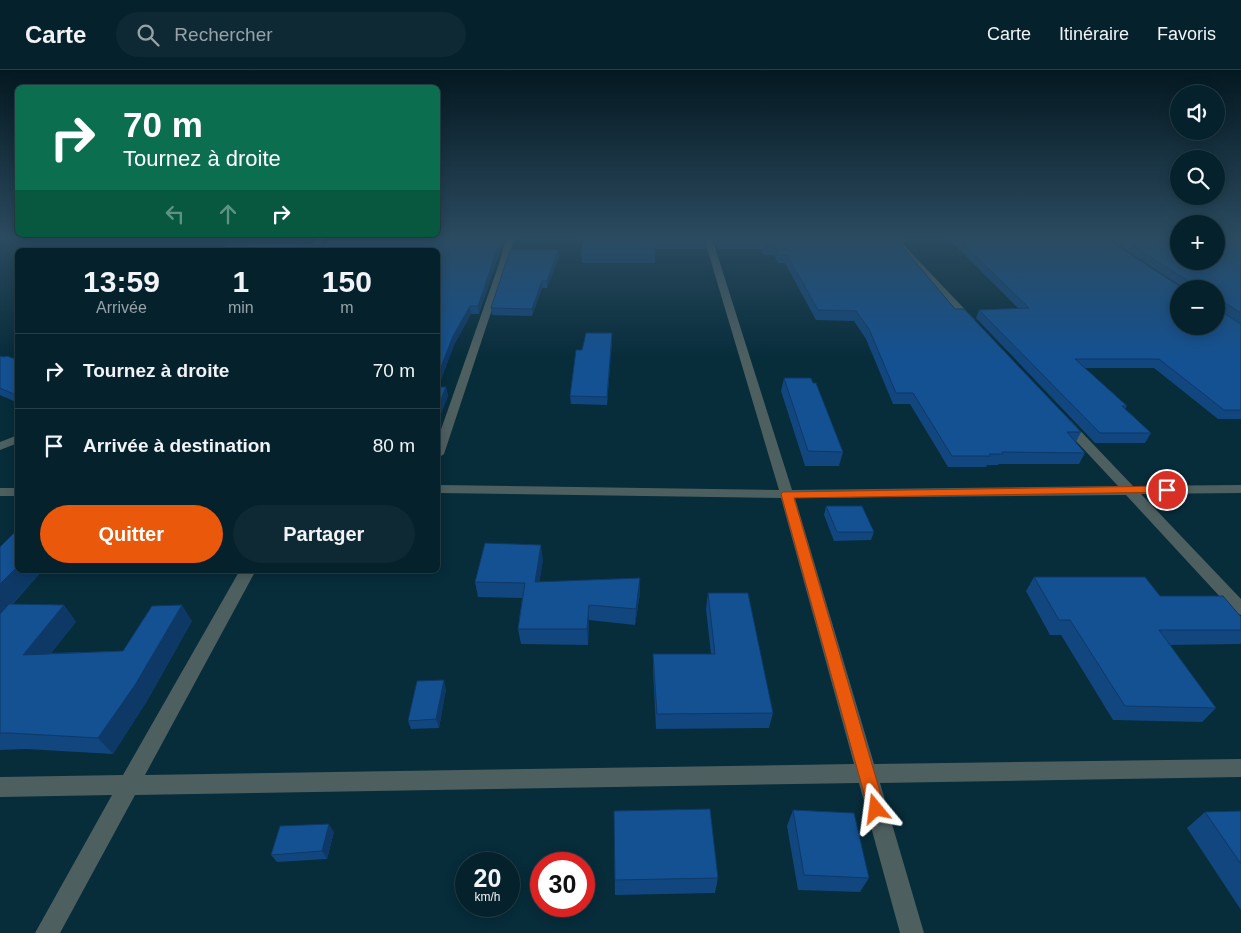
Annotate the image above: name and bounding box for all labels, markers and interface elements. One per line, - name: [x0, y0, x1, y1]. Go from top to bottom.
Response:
- search box: [116, 12, 466, 57]
- text: Carte: [25, 21, 86, 48]
- icon: search: [134, 21, 162, 49]
- text: Rechercher: [174, 24, 273, 45]
- text: Carte: [987, 24, 1031, 44]
- text: Itinéraire: [1059, 24, 1129, 44]
- text: Favoris: [1157, 24, 1216, 44]
- map controls: [1170, 85, 1225, 335]
- button: sound: [1170, 85, 1225, 140]
- icon: right: [40, 105, 105, 170]
- text: 70 m: [123, 105, 203, 144]
- text: Tournez à droite: [123, 146, 281, 171]
- button: search: [1170, 150, 1225, 205]
- icon: left: [161, 200, 189, 228]
- icon: ahead: [214, 200, 242, 228]
- icon: right: [267, 200, 295, 228]
- button: +: [1170, 215, 1225, 270]
- text: 13:59: [83, 265, 160, 298]
- text: 1: [232, 265, 249, 298]
- text: 150: [322, 265, 372, 298]
- button: −: [1170, 280, 1225, 335]
- text: Arrivée: [96, 299, 147, 316]
- text: min: [228, 299, 254, 316]
- text: m: [340, 299, 353, 316]
- icon: right: [40, 357, 68, 385]
- text: Tournez à droite: [83, 360, 229, 381]
- text: 70 m: [373, 360, 415, 381]
- icon: arrive: [40, 432, 68, 460]
- text: Arrivée à destination: [83, 435, 271, 456]
- text: 80 m: [373, 435, 415, 456]
- pin: [1146, 469, 1188, 511]
- icon: arrive: [1153, 476, 1181, 504]
- button: Quitter: [40, 505, 223, 563]
- button: Partager: [233, 505, 415, 563]
- position arrow: [849, 782, 901, 834]
- speed limit sign: 30: [530, 852, 595, 917]
- text: 20: [474, 864, 501, 892]
- text: km/h: [474, 890, 501, 904]

